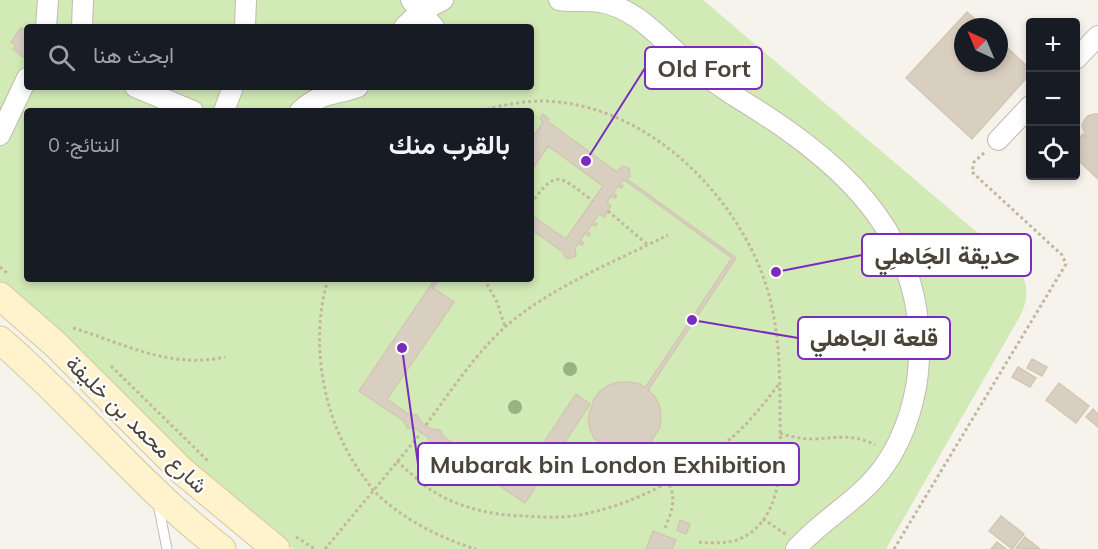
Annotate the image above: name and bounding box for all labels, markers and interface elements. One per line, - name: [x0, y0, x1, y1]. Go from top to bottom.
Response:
- north arrow: [954, 18, 1008, 72]
- map controls: [1026, 18, 1080, 180]
- button: +: [1026, 18, 1080, 72]
- search box: [24, 24, 534, 90]
- icon: search: [45, 41, 78, 74]
- text: ابحث هنا: [93, 41, 174, 69]
- callout: Old Fort: [645, 47, 762, 89]
- text: Old Fort: [657, 53, 751, 83]
- button: −: [1026, 72, 1080, 126]
- button: locate: [1026, 126, 1080, 180]
- text: بالقرب منك: [389, 128, 510, 161]
- text: النتائج: 0: [48, 132, 120, 157]
- callout: حديقة الجَاهلِي: [862, 234, 1031, 276]
- text: حديقة الجَاهلِي: [874, 240, 1020, 276]
- callout: قلعة الجاهلي: [798, 317, 950, 359]
- text: قلعة الجاهلي: [810, 322, 938, 358]
- street label: شارع محمد بن خليفة: [59, 349, 214, 500]
- callout: Mubarak bin London Exhibition: [418, 443, 799, 485]
- text: Mubarak bin London Exhibition: [430, 449, 786, 479]

